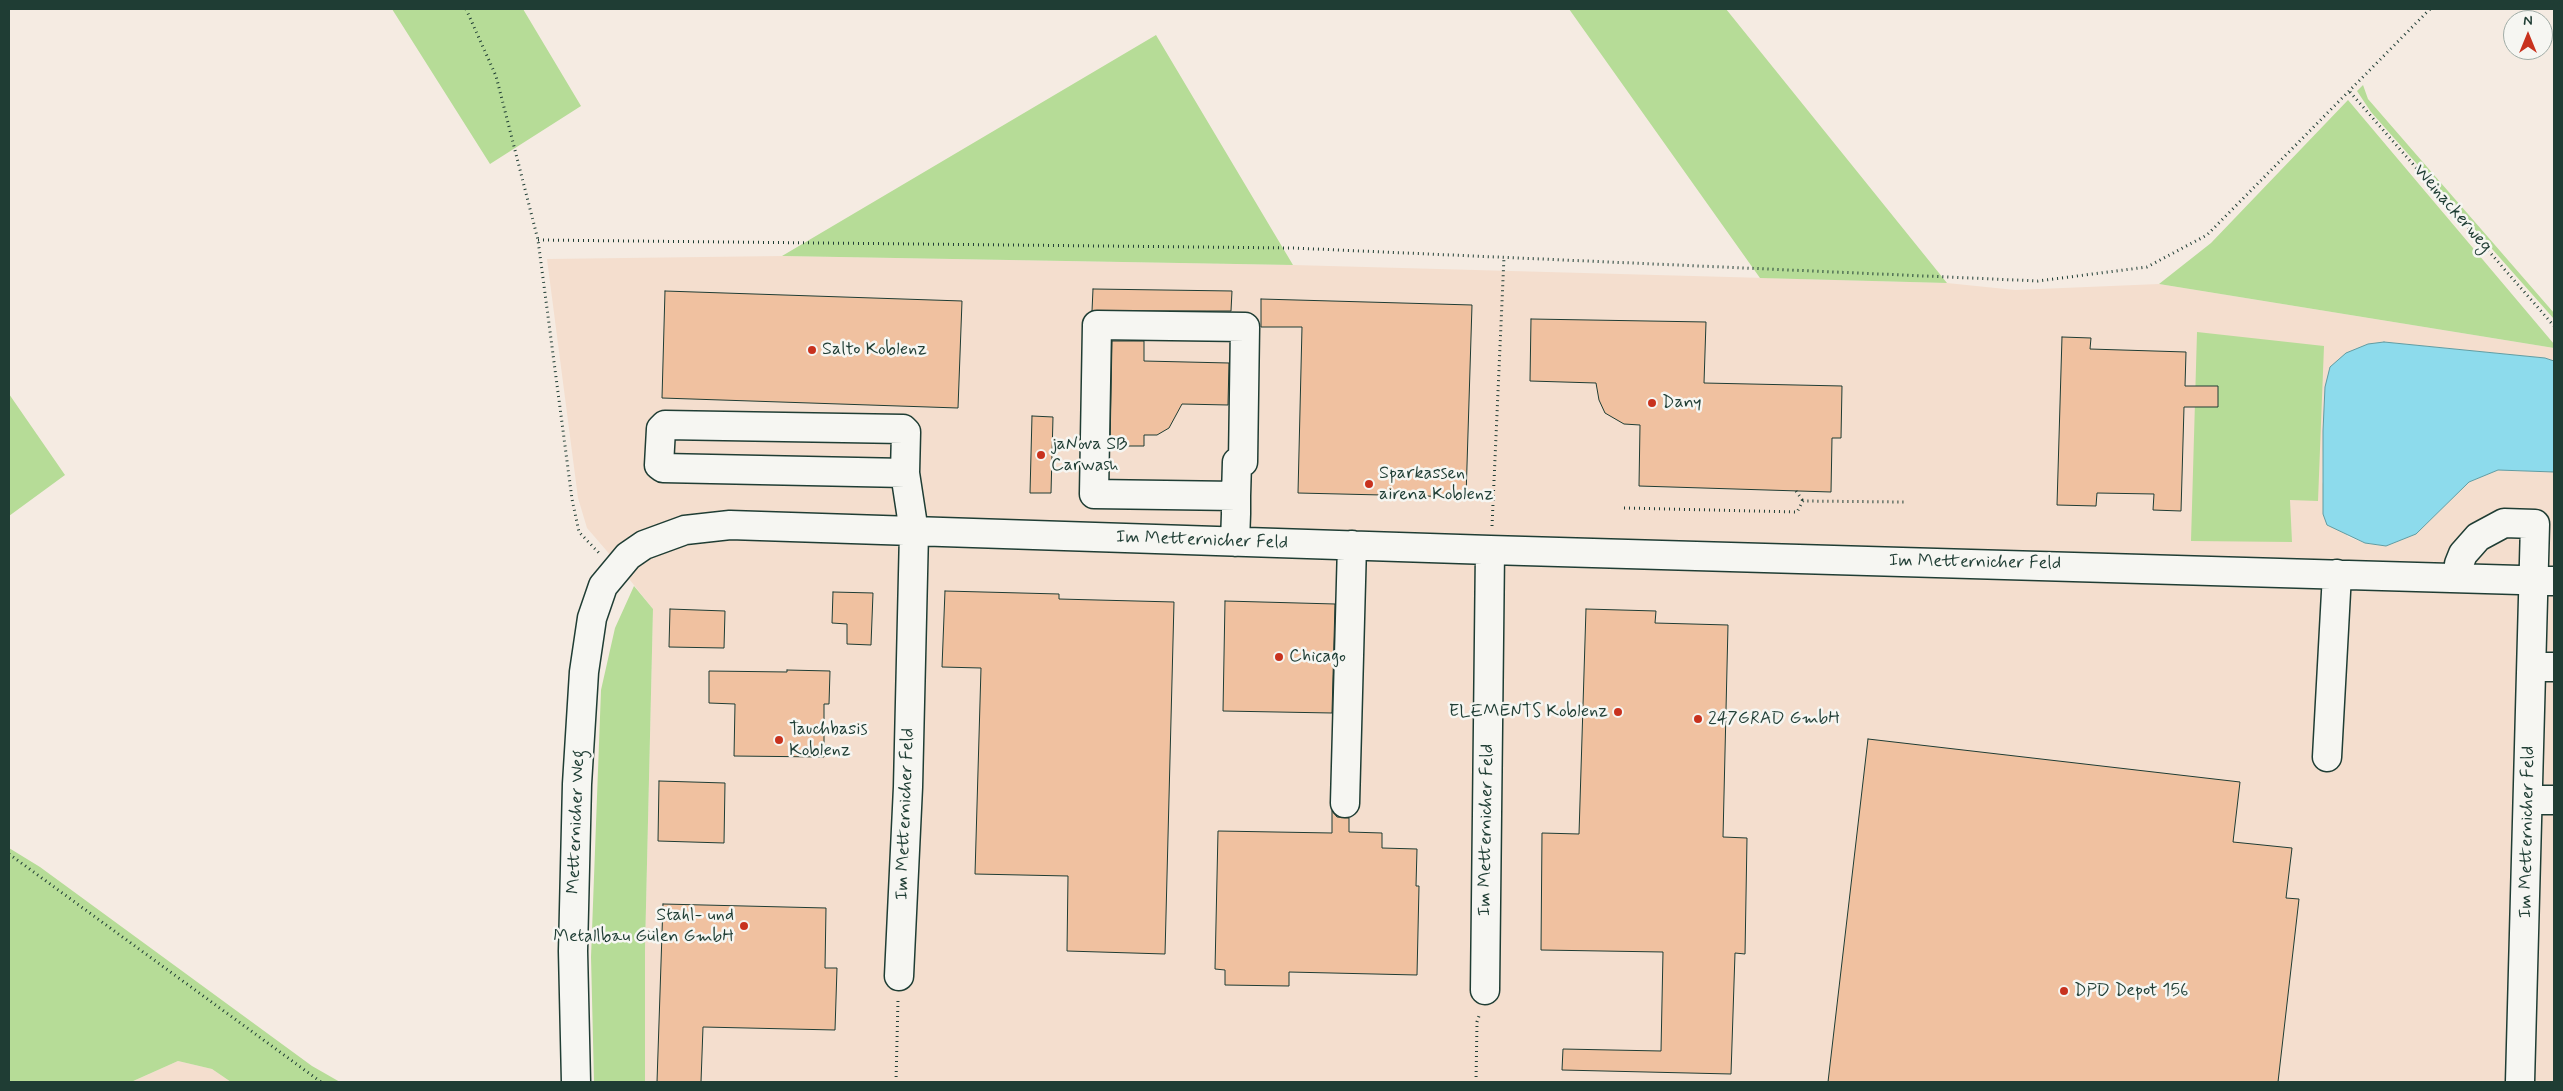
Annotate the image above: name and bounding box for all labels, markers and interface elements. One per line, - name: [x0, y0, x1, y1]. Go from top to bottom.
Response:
- north arrow: [2503, 10, 2553, 60]
- text: N: [2523, 12, 2533, 30]
- street label: Weinackerweg: [2408, 161, 2496, 257]
- place label: Salto Koblenz: [822, 339, 927, 361]
- marker: Salto Koblenz: [806, 344, 818, 356]
- place label: Dany: [1662, 392, 1702, 414]
- marker: Dany: [1646, 397, 1658, 409]
- place label: jaNova SB Carwash: [1051, 434, 1127, 476]
- marker: jaNova SB Carwash: [1035, 449, 1047, 461]
- place label: Sparkassen airena Koblenz: [1379, 463, 1494, 506]
- marker: Sparkassen airena Koblenz: [1363, 478, 1375, 490]
- street label: Im Metternicher Feld: [1116, 527, 1288, 555]
- street label: Im Metternicher Feld: [1889, 551, 2061, 575]
- place label: Chicago: [1289, 646, 1346, 668]
- marker: Chicago: [1273, 651, 1285, 663]
- place label: ELEMENTS Koblenz: [1449, 701, 1608, 723]
- marker: ELEMENTS Koblenz: [1612, 706, 1624, 718]
- place label: 247GRAD GmbH: [1708, 708, 1840, 730]
- marker: 247GRAD GmbH: [1692, 713, 1704, 725]
- place label: Tauchbasis Koblenz: [789, 719, 867, 762]
- street label: Im Metternicher Feld: [892, 728, 920, 900]
- marker: Tauchbasis Koblenz: [773, 734, 785, 746]
- street label: Im Metternicher Feld: [1475, 744, 1499, 916]
- street label: Im Metternicher Feld: [2516, 746, 2540, 918]
- street label: Metternicher Weg: [564, 749, 590, 895]
- place label: Stahl- und Metallbau Gülen GmbH: [553, 905, 734, 948]
- marker: Stahl- und Metallbau Gülen GmbH: [738, 920, 750, 932]
- place label: DPD Depot 156: [2074, 980, 2188, 1002]
- marker: DPD Depot 156: [2058, 985, 2070, 997]

